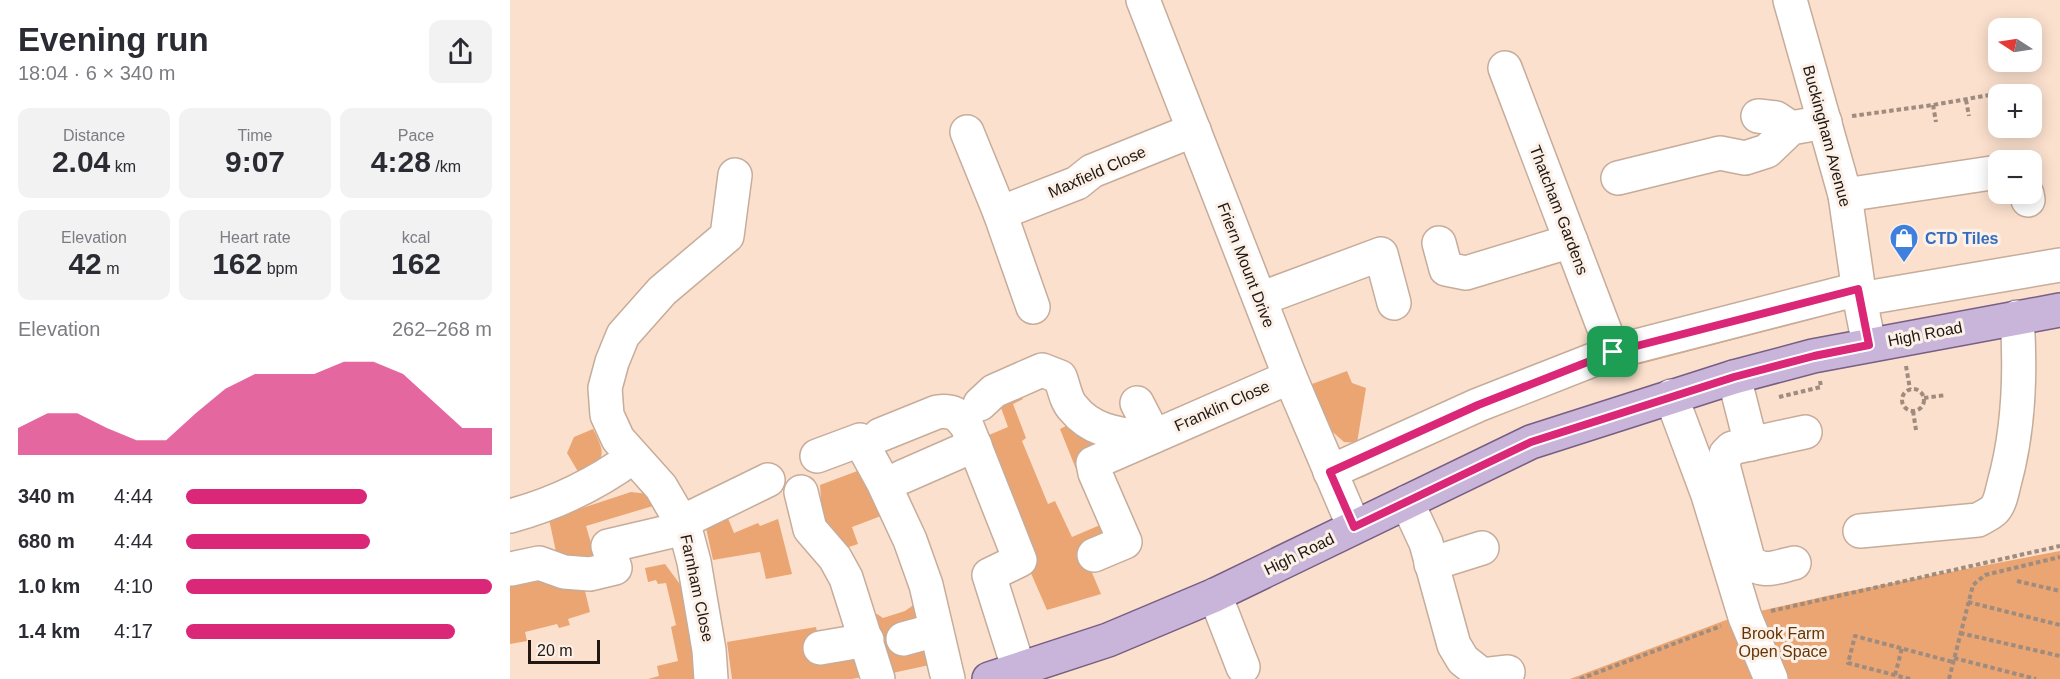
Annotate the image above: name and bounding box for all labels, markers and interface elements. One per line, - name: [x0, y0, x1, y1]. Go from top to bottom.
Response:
- north arrow: [1988, 18, 2042, 72]
- map controls: [1988, 18, 2042, 204]
- button: share: [429, 20, 492, 83]
- text: Evening run: [18, 21, 209, 58]
- text: 18:04 · 6 × 340 m: [18, 62, 175, 84]
- street label: Buckingham Avenue: [1800, 63, 1854, 209]
- button: +: [1988, 84, 2042, 138]
- text: Distance: [63, 127, 125, 144]
- text: Time: [238, 127, 272, 144]
- text: Pace: [398, 127, 434, 144]
- street label: Maxfield Close: [1046, 143, 1148, 201]
- street label: Thatcham Gardens: [1527, 143, 1591, 277]
- text: 2.04: [52, 145, 110, 178]
- text: 9:07: [225, 145, 285, 178]
- text: 4:28: [371, 145, 431, 178]
- button: −: [1988, 150, 2042, 204]
- text: km: [110, 158, 136, 175]
- text: /km: [431, 158, 461, 175]
- street label: Friern Mount Drive: [1214, 200, 1278, 330]
- shop icon: CTD Tiles: [1888, 222, 1920, 264]
- text: Elevation: [61, 229, 127, 246]
- text: Heart rate: [219, 229, 291, 246]
- text: kcal: [402, 229, 430, 246]
- place label: CTD Tiles: [1925, 230, 1999, 247]
- text: 42: [68, 247, 102, 280]
- text: 162: [212, 247, 262, 280]
- text: 162: [391, 247, 441, 280]
- text: m: [102, 260, 120, 277]
- text: bpm: [262, 260, 298, 277]
- text: Elevation: [18, 318, 100, 340]
- text: 262–268 m: [392, 318, 492, 340]
- street label: High Road: [1886, 318, 1964, 350]
- pin: [1587, 326, 1638, 377]
- icon: arrive: [1596, 335, 1629, 368]
- street label: Franklin Close: [1172, 377, 1272, 435]
- text: 340 m: [18, 485, 75, 507]
- text: 4:44: [114, 485, 153, 507]
- text: 680 m: [18, 530, 75, 552]
- text: 4:44: [114, 530, 153, 552]
- street label: High Road: [1261, 530, 1337, 578]
- street label: Farnham Close: [677, 533, 717, 643]
- text: 1.0 km: [18, 575, 80, 597]
- text: 4:10: [114, 575, 153, 597]
- text: 1.4 km: [18, 620, 80, 642]
- text: 4:17: [114, 620, 153, 642]
- park label: Brook Farm Open Space: [1739, 625, 1828, 660]
- scale bar: [528, 637, 600, 664]
- text: 20 m: [537, 642, 573, 659]

